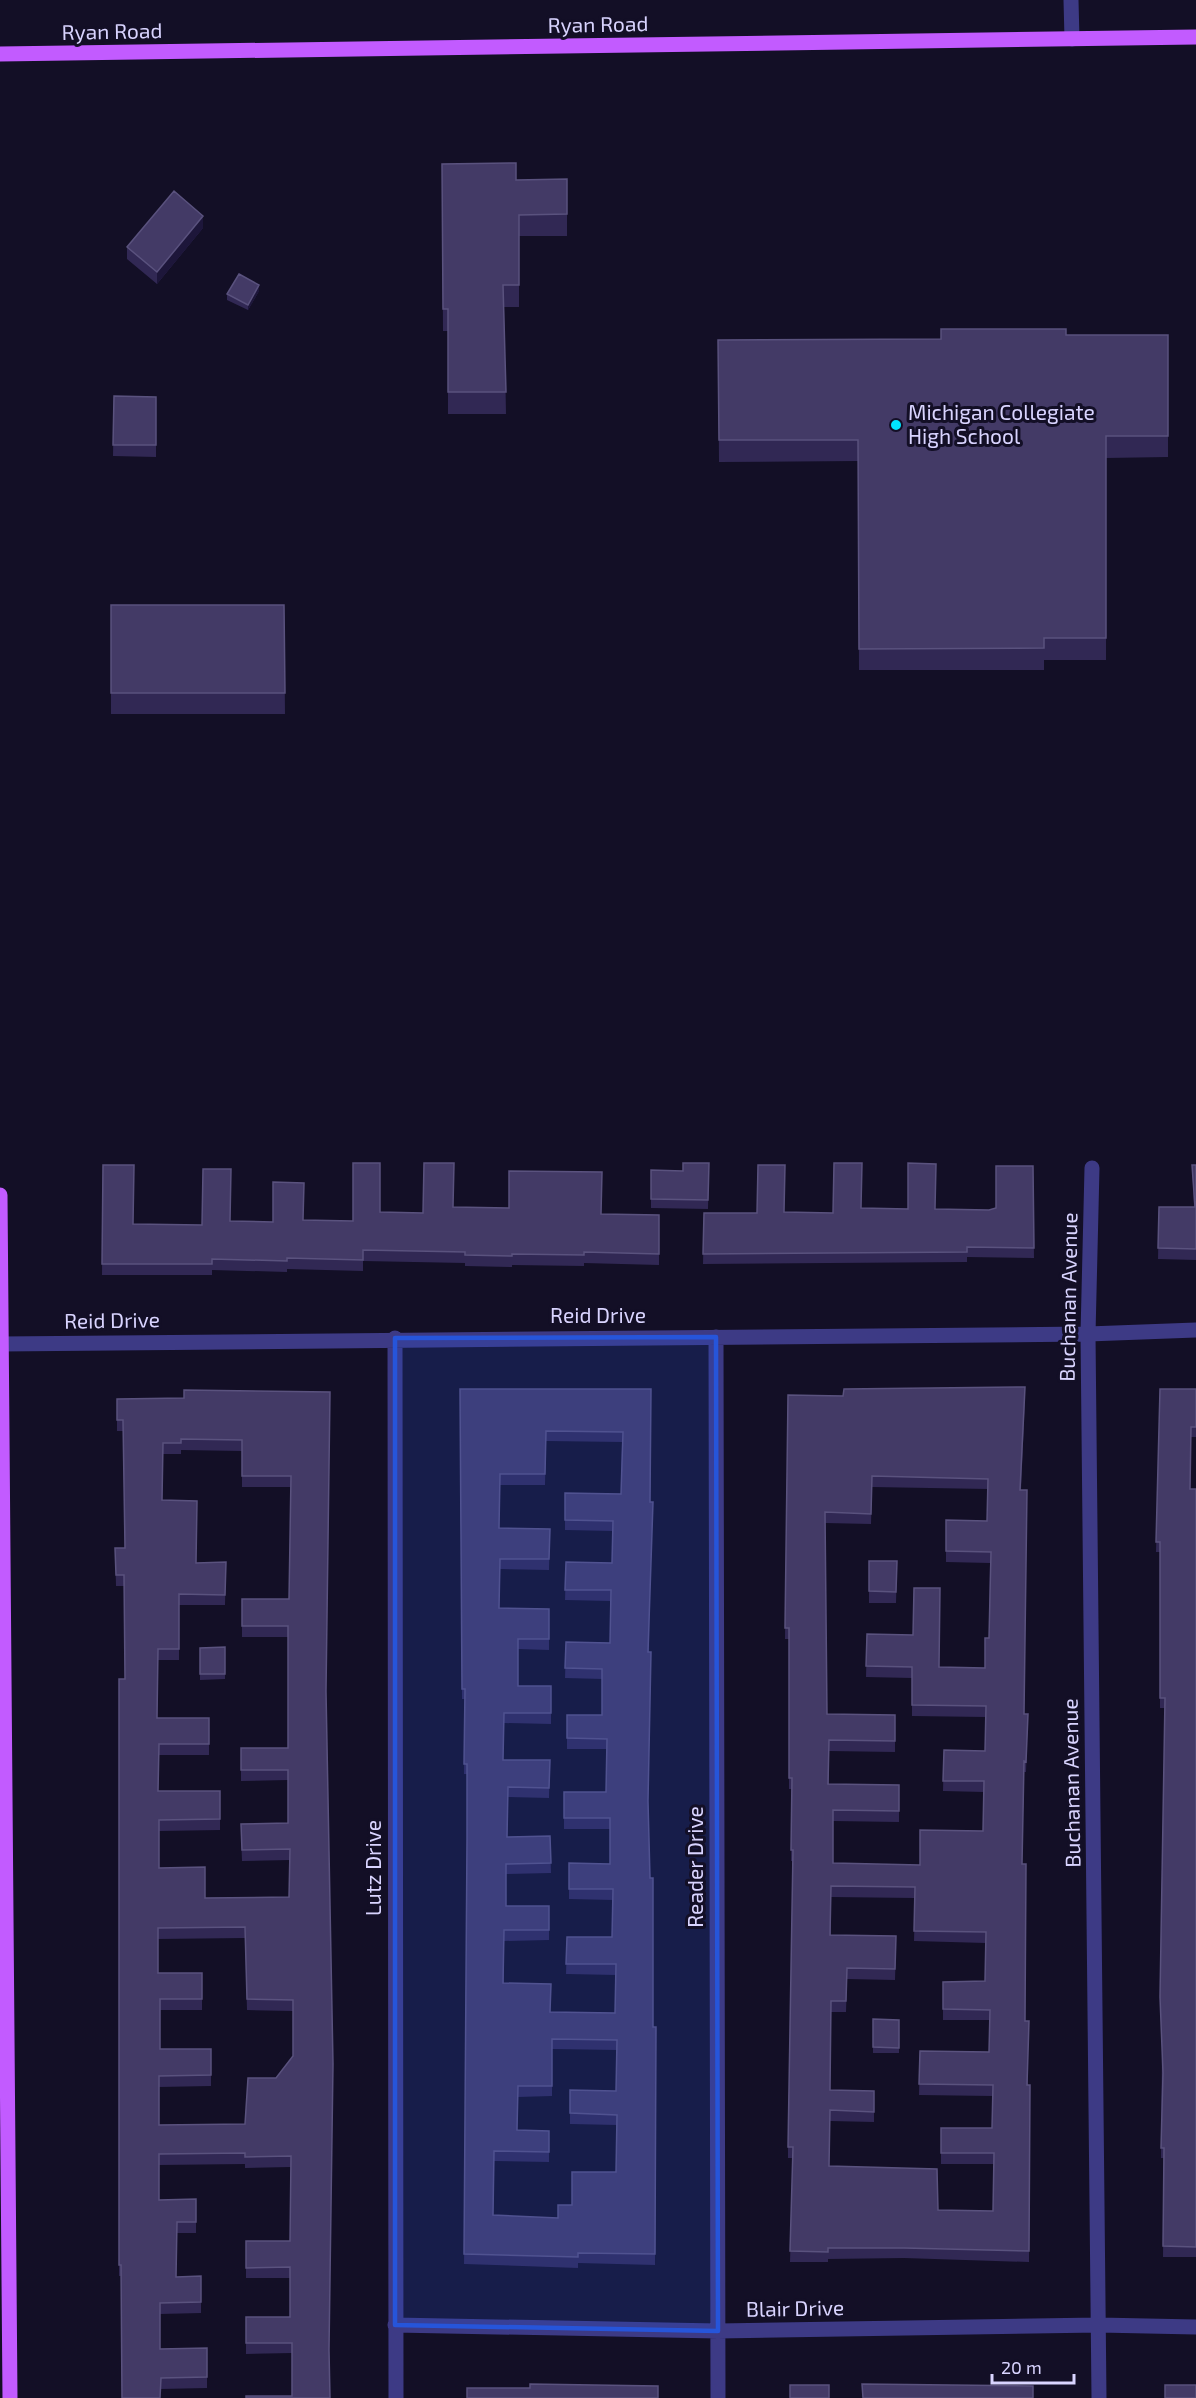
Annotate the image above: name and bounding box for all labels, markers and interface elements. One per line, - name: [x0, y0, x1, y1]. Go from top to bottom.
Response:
- street label: Ryan Road: [547, 10, 649, 37]
- street label: Ryan Road: [61, 17, 163, 44]
- place label: Michigan Collegiate High School: [908, 399, 1095, 448]
- marker: Michigan Collegiate High School: [889, 418, 903, 432]
- street label: Buchanan Avenue: [1054, 1212, 1081, 1382]
- street label: Reid Drive: [550, 1302, 646, 1327]
- street label: Reid Drive: [64, 1306, 160, 1333]
- street label: Buchanan Avenue: [1057, 1698, 1084, 1868]
- street label: Reader Drive: [682, 1806, 707, 1928]
- street label: Lutz Drive: [360, 1820, 385, 1916]
- street label: Blair Drive: [746, 2294, 844, 2321]
- scale bar: [992, 2347, 1074, 2385]
- text: 20 m: [1001, 2356, 1042, 2378]

